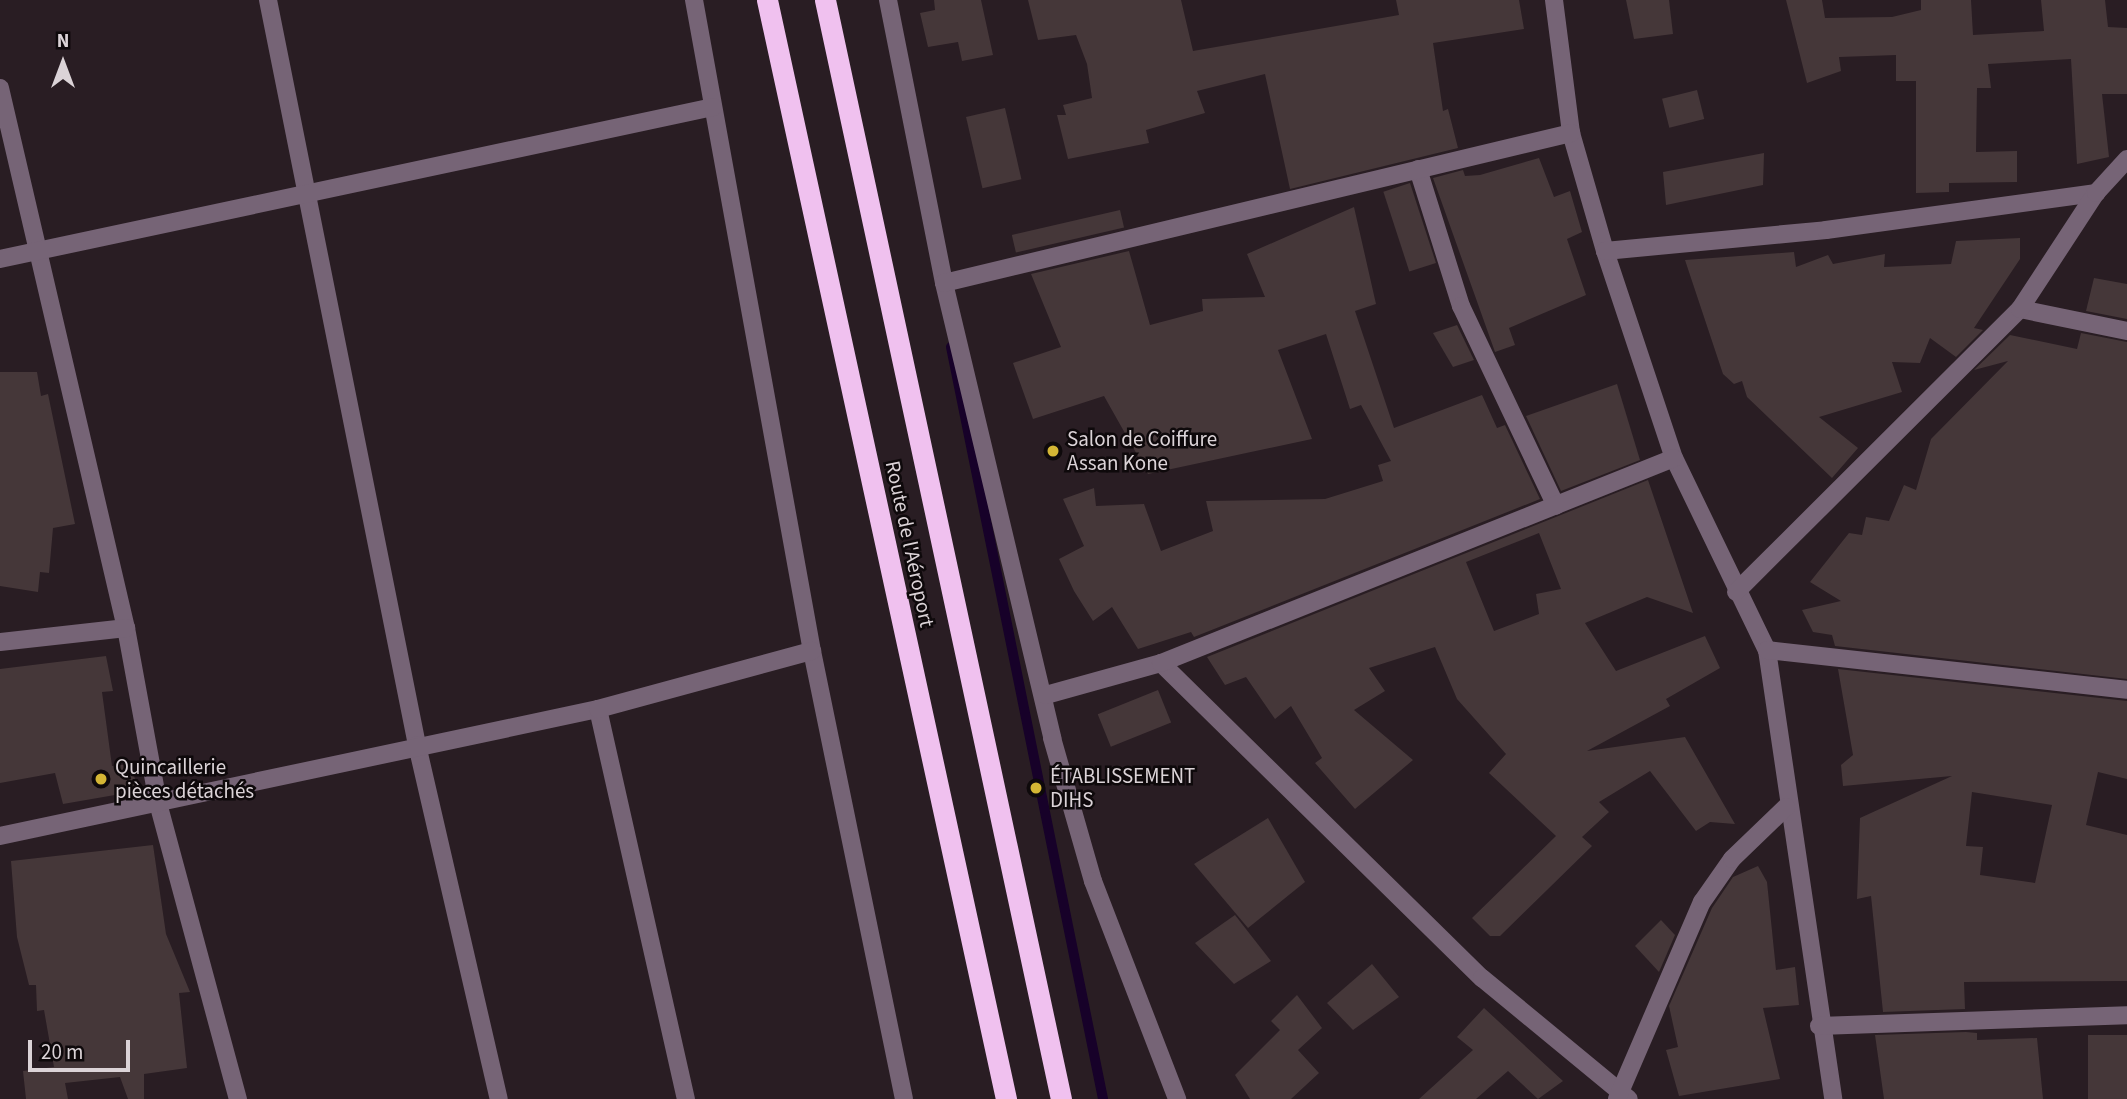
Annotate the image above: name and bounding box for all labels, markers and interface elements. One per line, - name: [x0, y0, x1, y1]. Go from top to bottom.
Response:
- north arrow: [28, 28, 98, 98]
- text: N: [57, 28, 69, 55]
- place label: Salon de Coiffure Assan Kone: [1067, 426, 1217, 476]
- marker: Salon de Coiffure Assan Kone: [1045, 443, 1061, 459]
- street label: Route de l'Aéroport: [880, 459, 940, 629]
- place label: Quincaillerie pièces détachés: [115, 754, 254, 804]
- place label: ÉTABLISSEMENT DIHS: [1050, 763, 1195, 813]
- marker: Quincaillerie pièces détachés: [93, 771, 109, 787]
- marker: ÉTABLISSEMENT DIHS: [1028, 780, 1044, 796]
- scale bar: [32, 1026, 133, 1070]
- text: 20 m: [41, 1037, 83, 1067]

